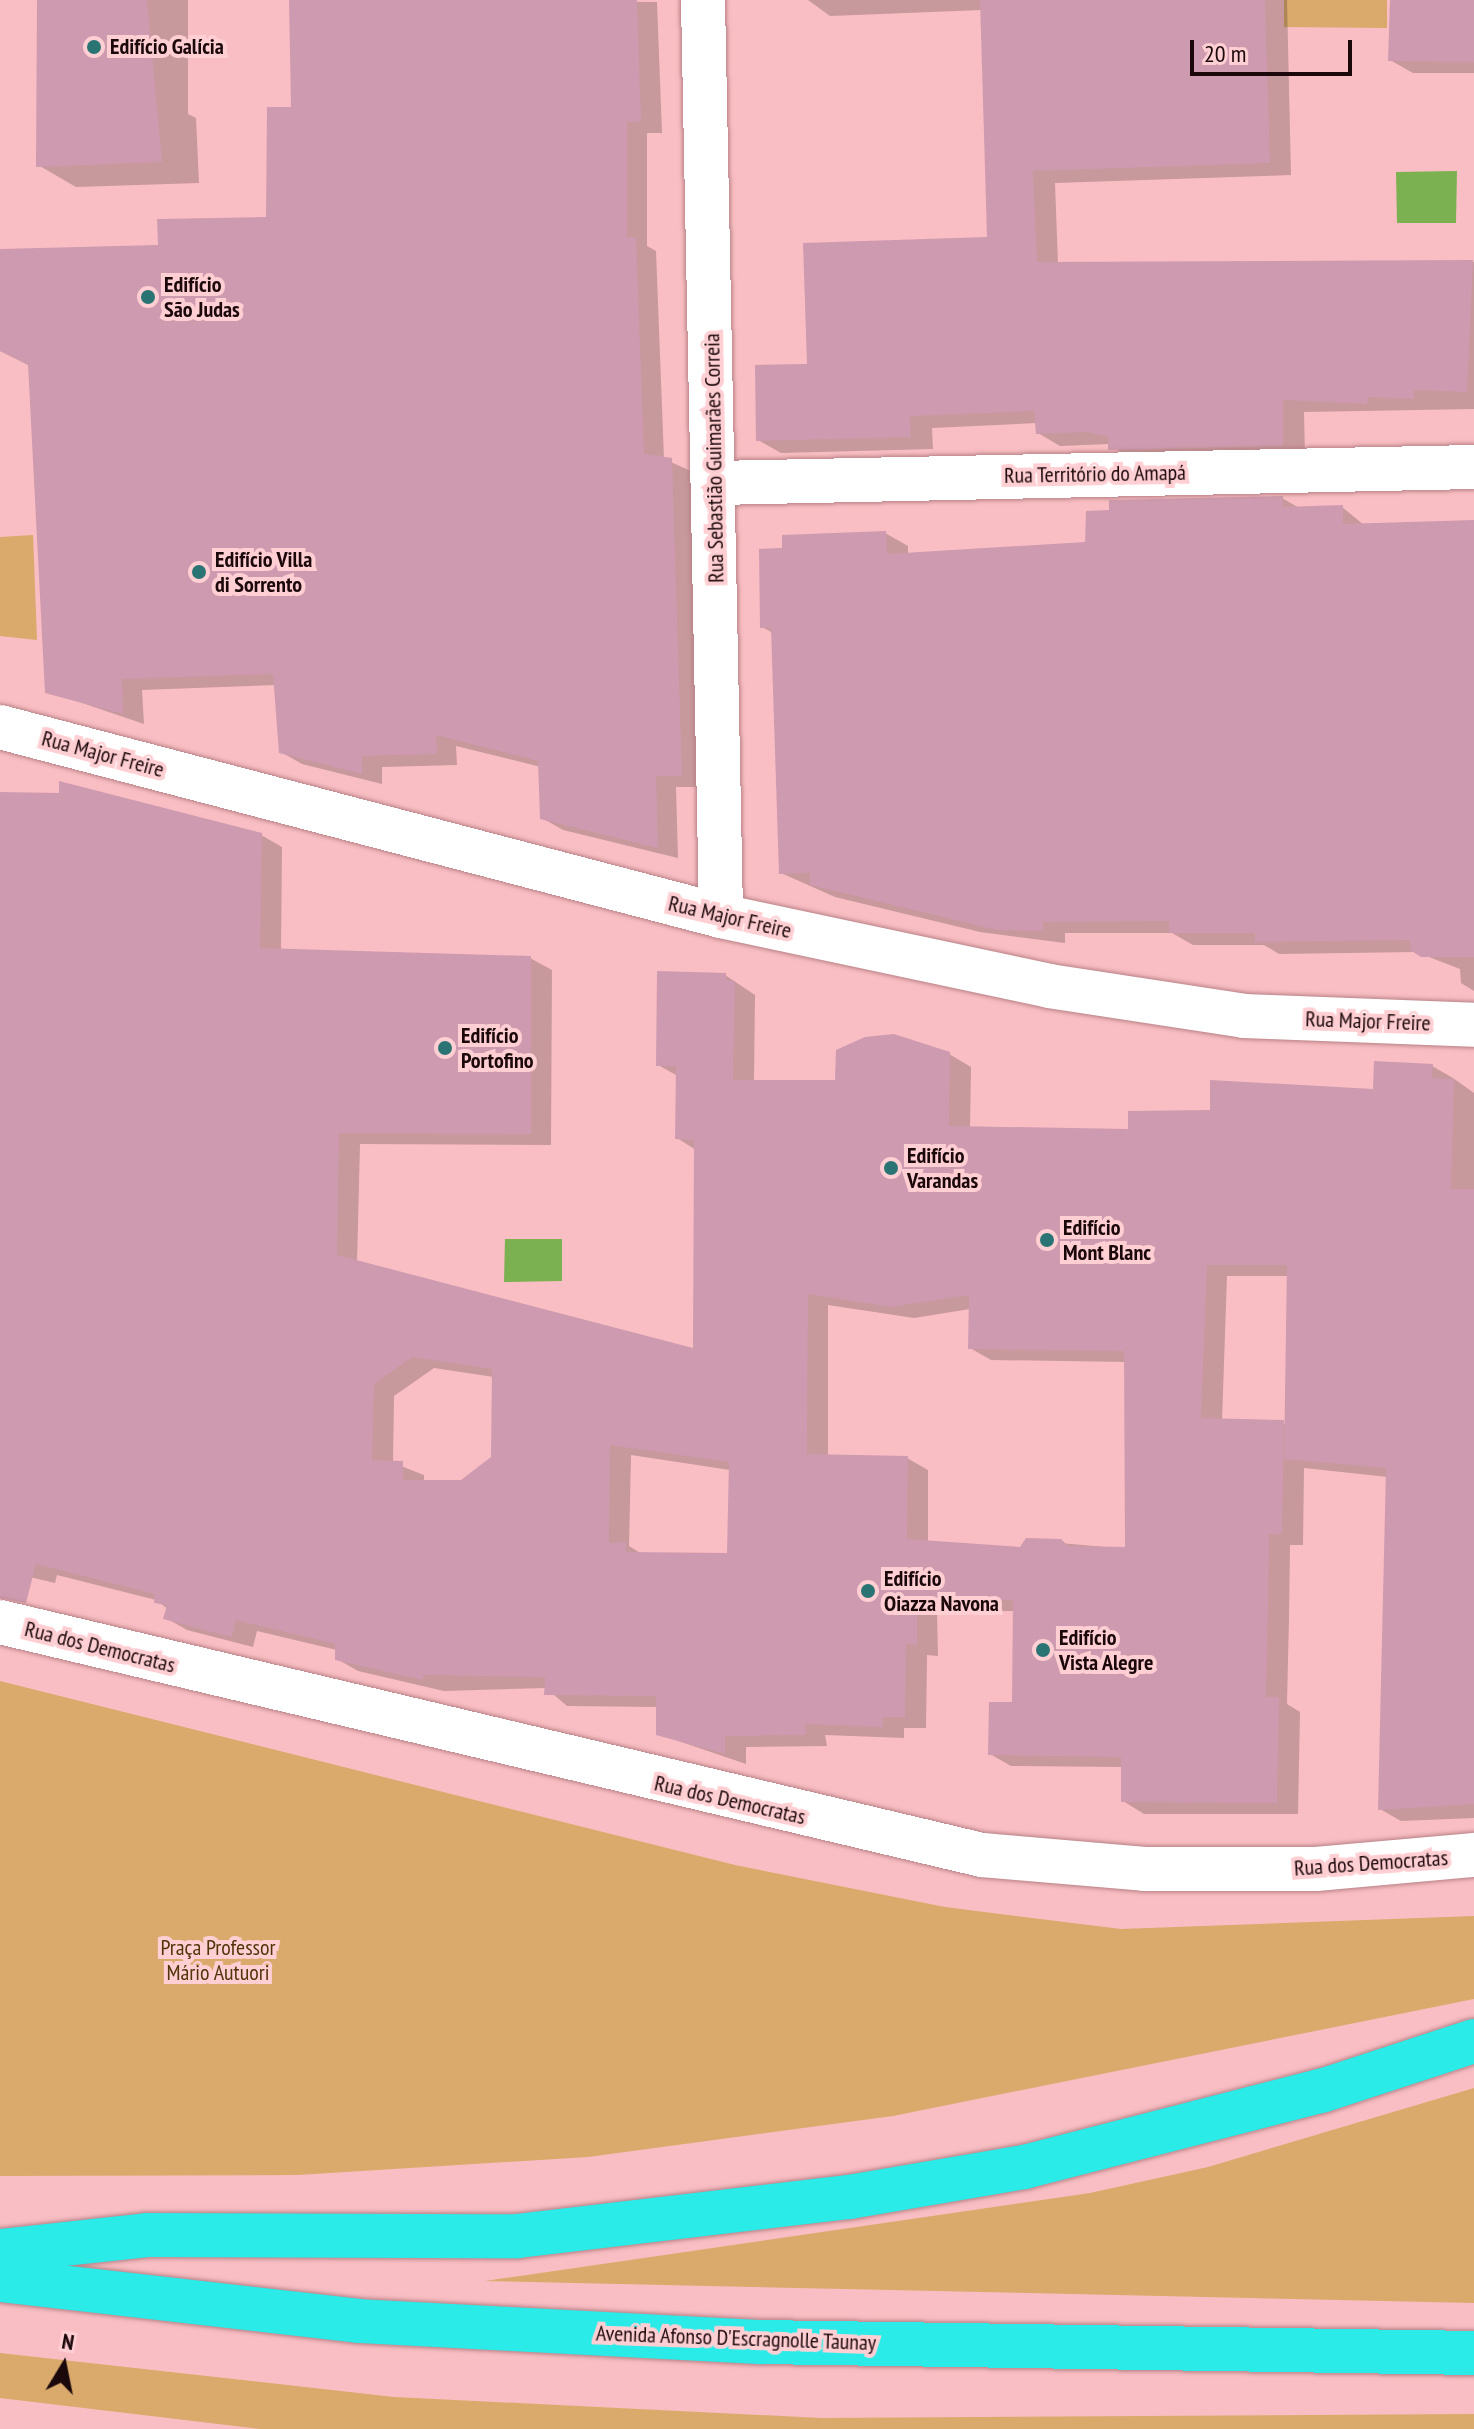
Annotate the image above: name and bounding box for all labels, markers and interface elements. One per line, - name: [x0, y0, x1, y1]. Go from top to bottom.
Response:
- scale bar: [1194, 24, 1356, 74]
- place label: Edifício Galícia: [110, 34, 224, 60]
- marker: Edifício Galícia: [85, 38, 103, 56]
- text: 20 m: [1204, 38, 1246, 69]
- place label: Edifício São Judas: [164, 271, 240, 322]
- marker: Edifício São Judas: [139, 288, 157, 306]
- street label: Rua Sebastião Guimarães Correia: [699, 333, 729, 583]
- street label: Rua Território do Amapá: [1003, 459, 1187, 489]
- place label: Edifício Villa di Sorrento: [215, 546, 313, 598]
- marker: Edifício Villa di Sorrento: [190, 563, 208, 581]
- street label: Rua Major Freire: [39, 725, 167, 783]
- street label: Rua Major Freire: [666, 890, 794, 944]
- street label: Rua Major Freire: [1305, 1006, 1431, 1036]
- place label: Edifício Portofino: [461, 1022, 534, 1074]
- marker: Edifício Portofino: [436, 1039, 454, 1057]
- place label: Edifício Varandas: [907, 1142, 978, 1194]
- marker: Edifício Varandas: [882, 1159, 900, 1177]
- place label: Edifício Mont Blanc: [1063, 1214, 1151, 1266]
- marker: Edifício Mont Blanc: [1038, 1231, 1056, 1249]
- place label: Edifício Oiazza Navona: [884, 1565, 999, 1616]
- marker: Edifício Oiazza Navona: [859, 1582, 877, 1600]
- street label: Rua dos Democratas: [22, 1616, 178, 1678]
- place label: Edifício Vista Alegre: [1059, 1624, 1154, 1676]
- marker: Edifício Vista Alegre: [1034, 1641, 1052, 1659]
- street label: Rua dos Democratas: [652, 1770, 808, 1830]
- street label: Rua dos Democratas: [1293, 1844, 1449, 1882]
- park label: Praça Professor Mário Autuori: [160, 1934, 276, 1986]
- street label: Avenida Afonso D'Escragnolle Taunay: [595, 2320, 877, 2356]
- north arrow: [24, 2325, 104, 2405]
- text: N: [60, 2327, 76, 2356]

